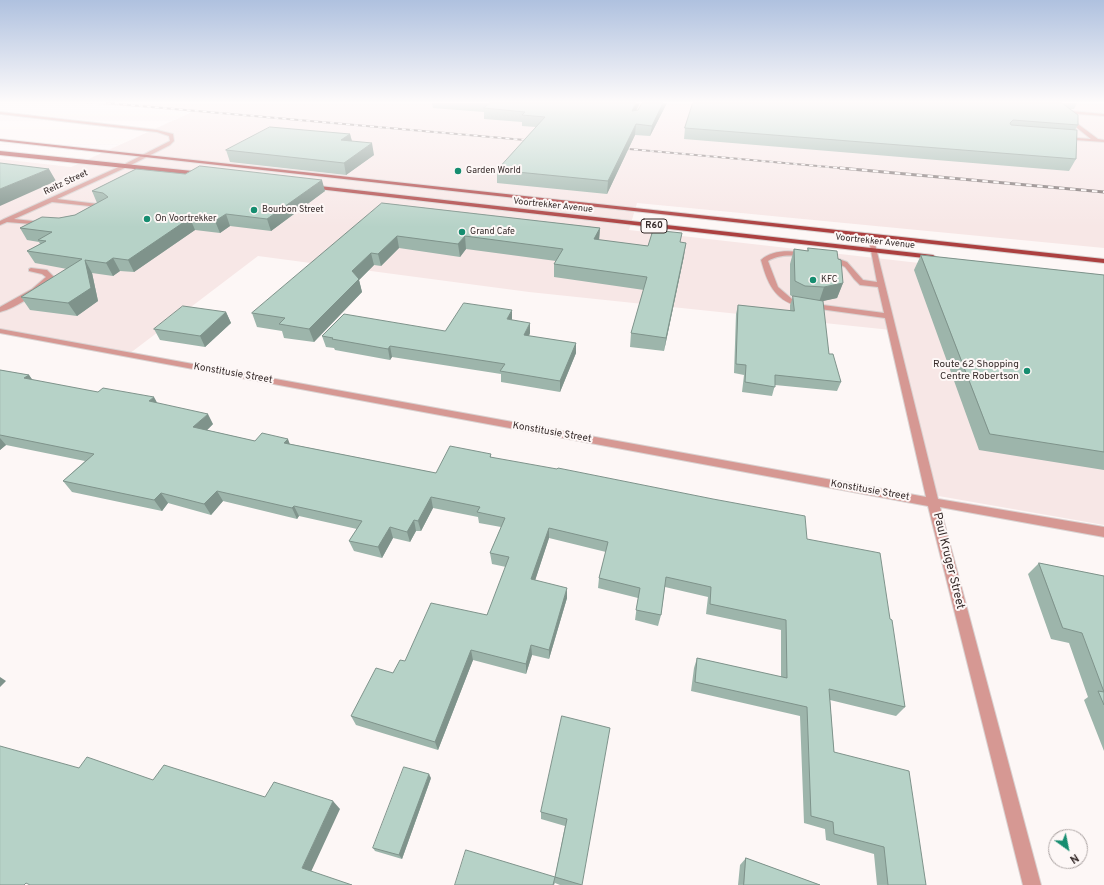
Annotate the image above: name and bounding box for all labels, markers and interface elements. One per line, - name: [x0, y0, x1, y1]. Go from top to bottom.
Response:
- marker: Garden World: [453, 166, 463, 176]
- place label: Garden World: [466, 166, 521, 176]
- street label: Reitz Street: [42, 168, 90, 198]
- street label: Voortrekker Avenue: [513, 196, 593, 216]
- marker: Bourbon Street: [249, 205, 259, 215]
- place label: Bourbon Street: [262, 205, 324, 215]
- marker: On Voortrekker: [142, 214, 152, 224]
- place label: On Voortrekker: [155, 214, 216, 224]
- road number: R60: [641, 219, 667, 233]
- marker: Grand Cafe: [457, 227, 467, 237]
- place label: Grand Cafe: [470, 227, 515, 237]
- street label: Voortrekker Avenue: [835, 232, 915, 252]
- marker: KFC: [808, 275, 818, 285]
- place label: KFC: [821, 275, 838, 285]
- place label: Route 62 Shopping Centre Robertson: [933, 359, 1019, 382]
- street label: Konstitusie Street: [193, 361, 273, 387]
- marker: Route 62 Shopping Centre Robertson: [1022, 366, 1032, 376]
- street label: Konstitusie Street: [512, 420, 592, 446]
- street label: Konstitusie Street: [830, 478, 910, 504]
- street label: Paul Kruger Street: [929, 511, 967, 611]
- north arrow: [1048, 829, 1088, 869]
- text: N: [1067, 850, 1081, 866]

